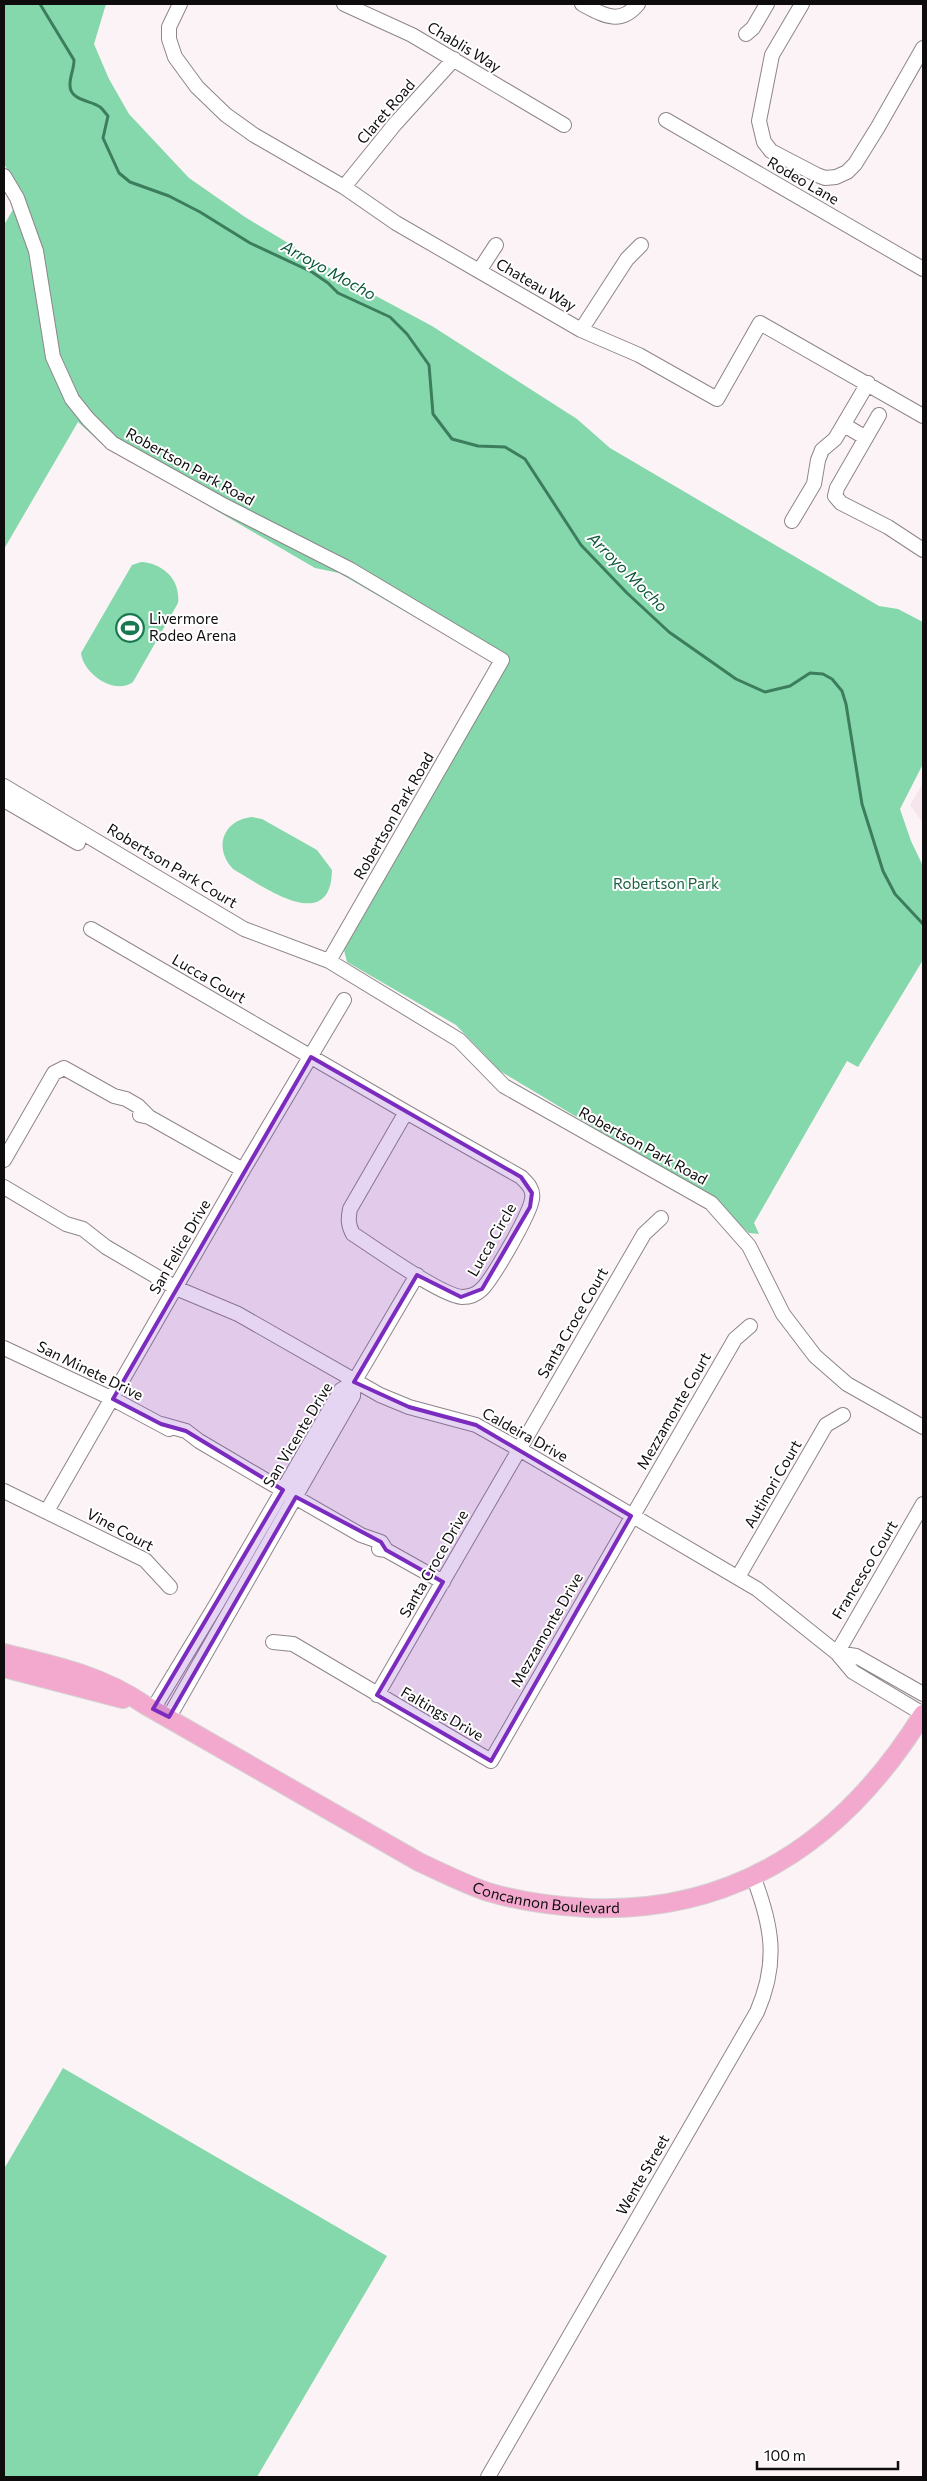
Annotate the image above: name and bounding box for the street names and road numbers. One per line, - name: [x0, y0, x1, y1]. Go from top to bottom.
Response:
- street label: Chablis Way: [424, 17, 505, 75]
- street label: Claret Road: [352, 75, 418, 147]
- street label: Rodeo Lane: [764, 152, 843, 208]
- street label: Chateau Way: [493, 254, 580, 314]
- street label: Robertson Park Road: [123, 423, 258, 509]
- street label: Robertson Park Road: [349, 749, 437, 882]
- street label: Robertson Park Court: [104, 819, 241, 911]
- street label: Lucca Court: [169, 950, 250, 1006]
- street label: Robertson Park Road: [576, 1102, 711, 1188]
- street label: San Felice Drive: [145, 1196, 214, 1297]
- street label: Lucca Circle: [463, 1200, 519, 1279]
- street label: Santa Croce Court: [533, 1264, 611, 1381]
- street label: San Minete Drive: [34, 1337, 146, 1404]
- street label: Mezzamonte Court: [632, 1349, 714, 1472]
- street label: San Vicente Drive: [259, 1379, 336, 1490]
- street label: Caldeira Drive: [480, 1403, 572, 1465]
- street label: Autinori Court: [740, 1436, 805, 1531]
- street label: Vine Court: [84, 1504, 157, 1554]
- street label: Santa Croce Drive: [395, 1506, 471, 1621]
- street label: Francesco Court: [828, 1517, 901, 1622]
- street label: Mezzamonte Drive: [506, 1569, 586, 1690]
- street label: Faltings Drive: [398, 1682, 487, 1744]
- street label: Concannon Boulevard: [470, 1877, 620, 1916]
- street label: Wente Street: [612, 2131, 672, 2218]

